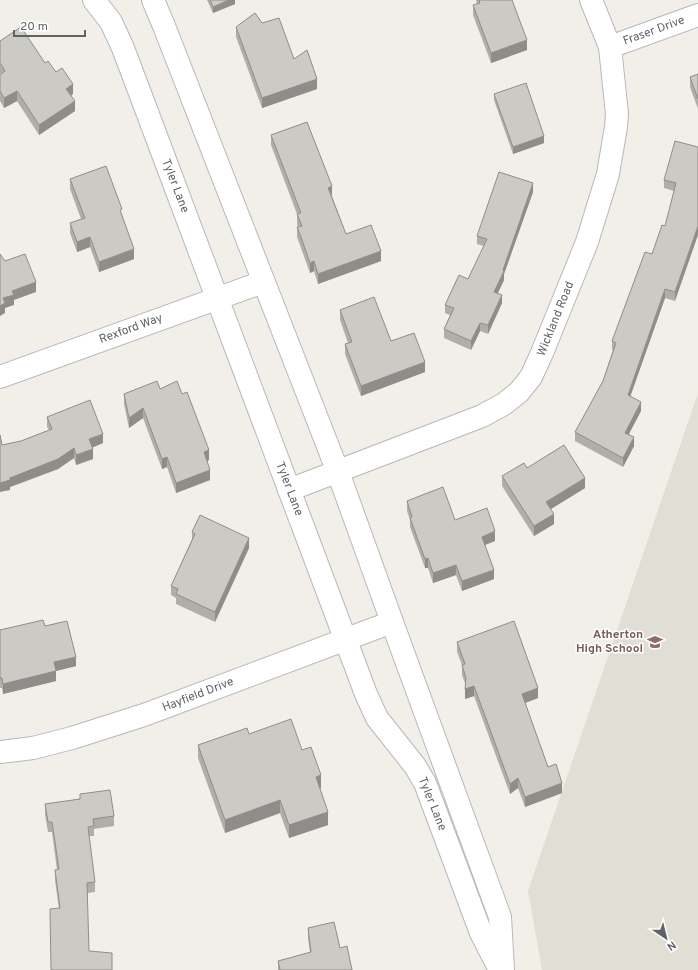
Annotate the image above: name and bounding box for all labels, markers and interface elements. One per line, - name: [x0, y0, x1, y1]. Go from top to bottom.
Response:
- scale bar: [14, 12, 85, 38]
- street label: Fraser Drive: [621, 12, 687, 50]
- text: 20 m: [20, 19, 48, 35]
- street label: Tyler Lane: [157, 157, 193, 215]
- street label: Wickland Road: [534, 279, 578, 359]
- street label: Rexford Way: [97, 310, 165, 348]
- street label: Tyler Lane: [271, 460, 307, 518]
- place label: Atherton High School: [576, 627, 643, 657]
- school or university icon: Atherton High School: [646, 633, 664, 651]
- street label: Hayfield Drive: [160, 674, 236, 716]
- street label: Tyler Lane: [414, 775, 450, 833]
- north arrow: [646, 918, 686, 958]
- text: N: [664, 937, 678, 953]

